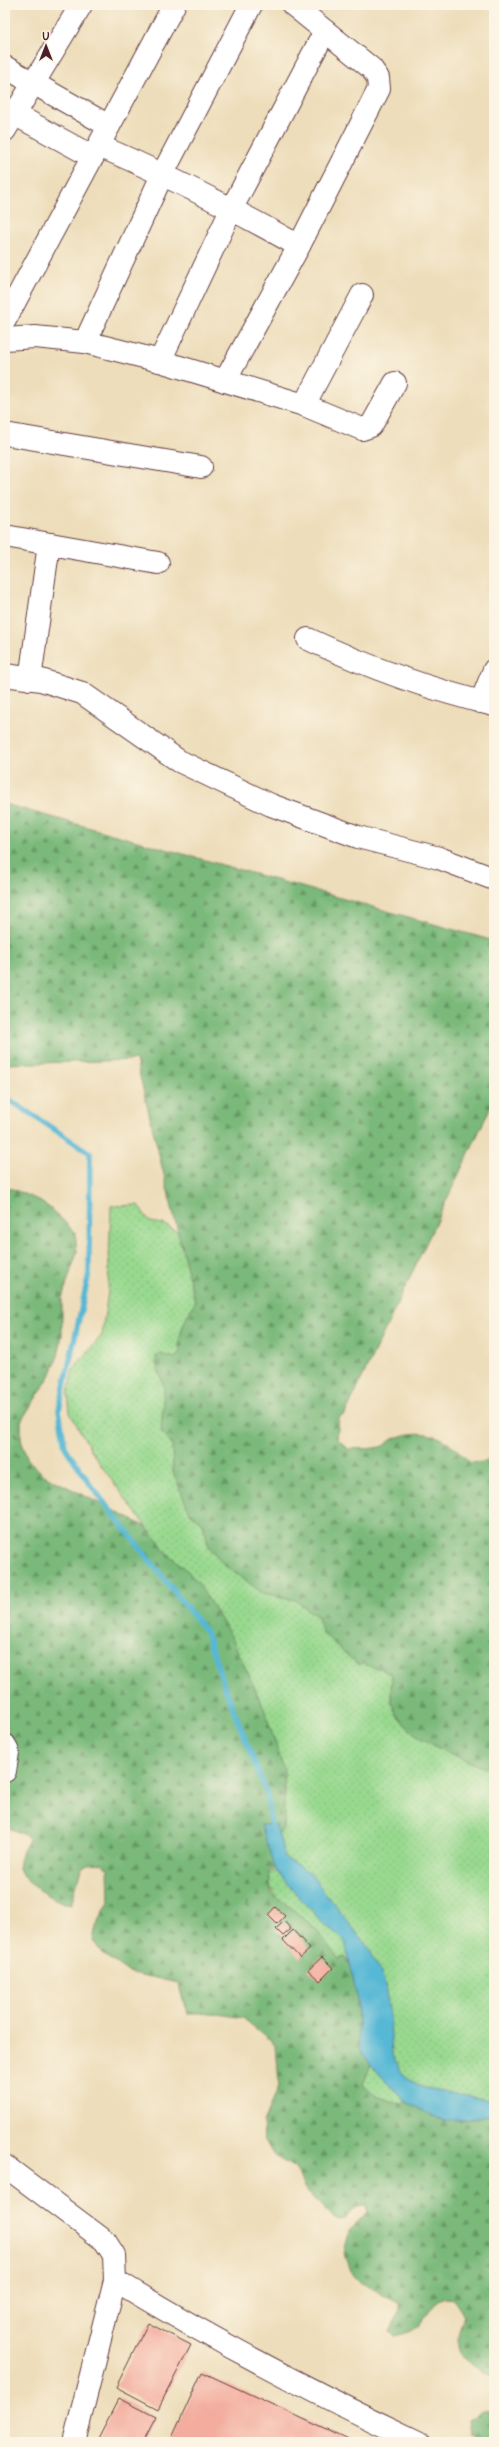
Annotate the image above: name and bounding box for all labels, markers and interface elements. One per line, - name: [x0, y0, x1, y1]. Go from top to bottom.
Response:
- north arrow: [26, 26, 66, 66]
- text: U: [42, 30, 50, 43]

